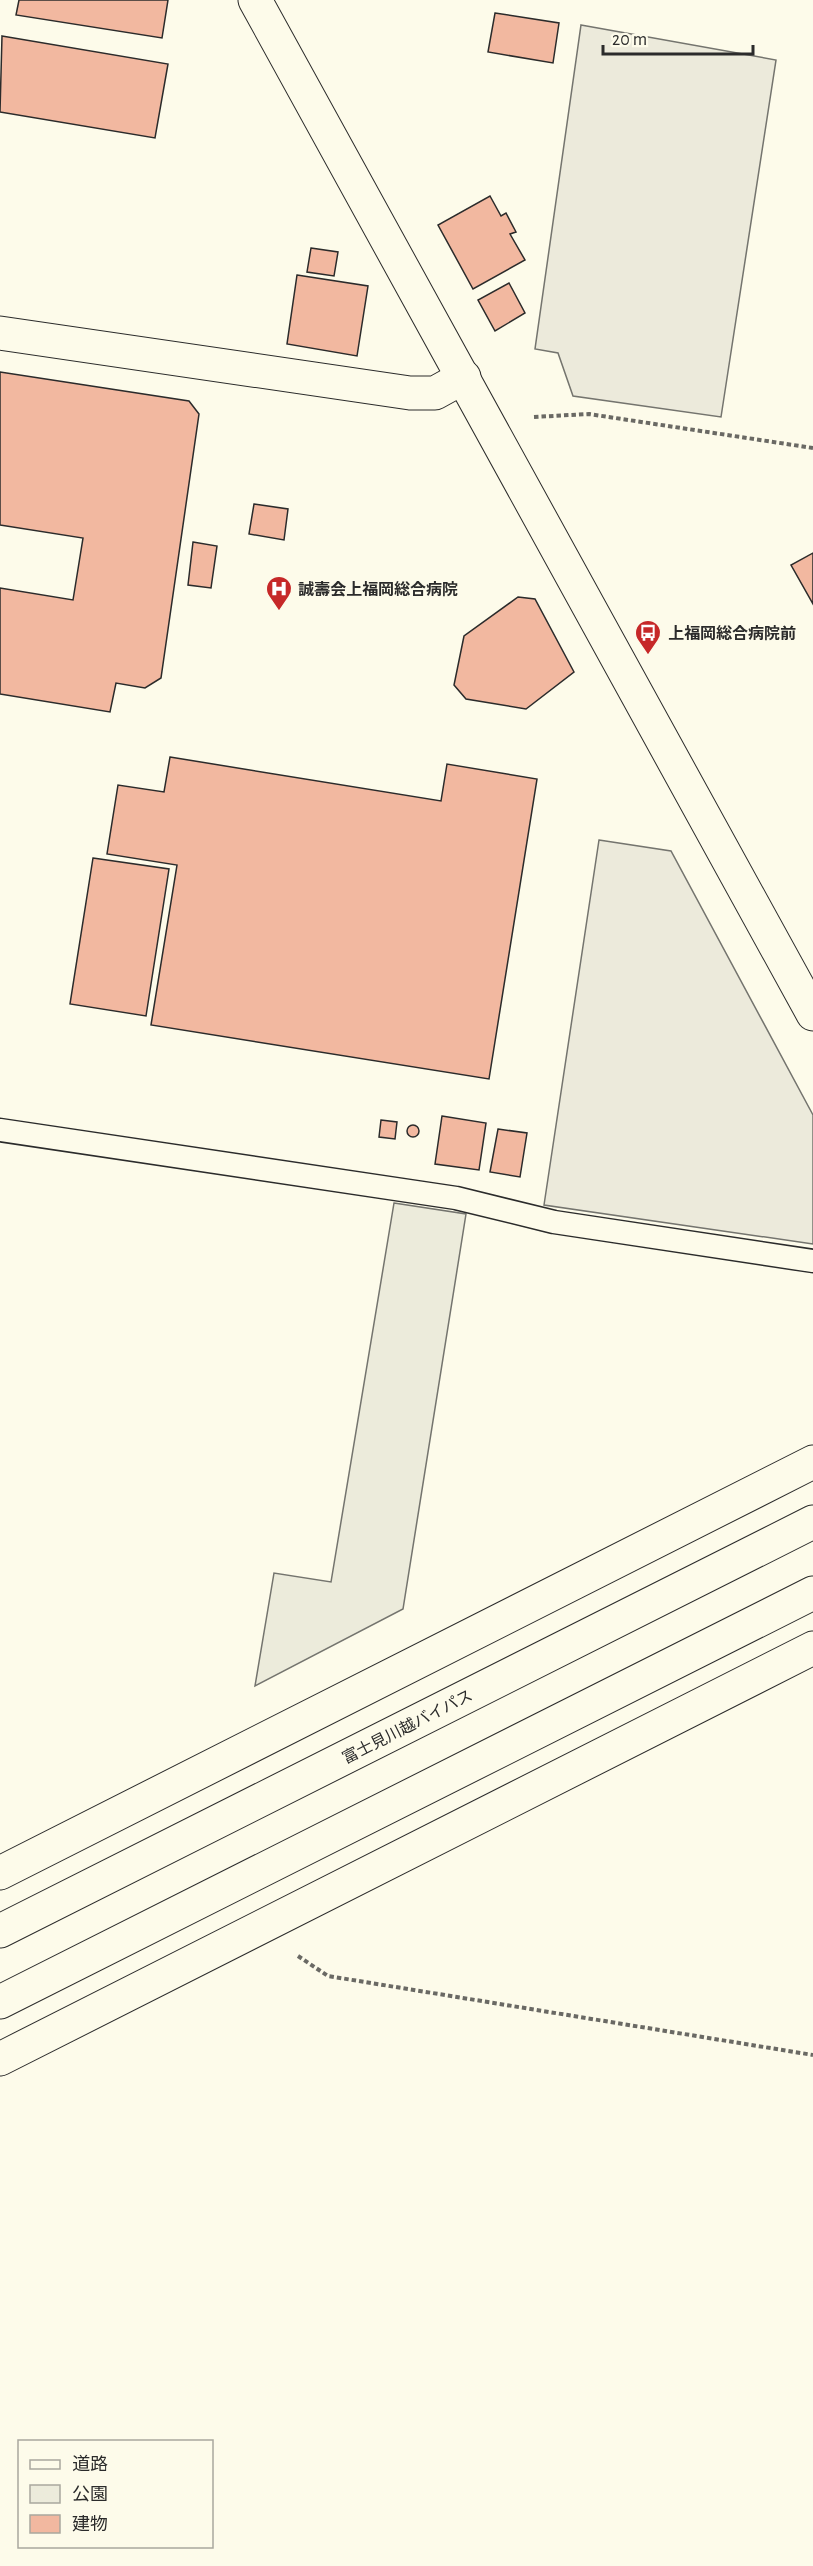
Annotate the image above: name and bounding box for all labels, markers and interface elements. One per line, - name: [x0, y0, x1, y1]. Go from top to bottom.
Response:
- scale bar: [603, 18, 753, 56]
- text: 20 m: [612, 31, 647, 49]
- hospital icon: 誠壽会上福岡総合病院: [264, 574, 294, 612]
- place label: 誠壽会上福岡総合病院: [298, 580, 458, 598]
- bus stop icon: 上福岡総合病院前: [633, 618, 663, 656]
- place label: 上福岡総合病院前: [668, 624, 796, 642]
- street label: 富士見川越バイパス: [339, 1686, 475, 1767]
- legend: [18, 2440, 213, 2548]
- text: 道路: [72, 2454, 108, 2474]
- text: 公園: [72, 2485, 108, 2504]
- text: 建物: [72, 2514, 108, 2534]

